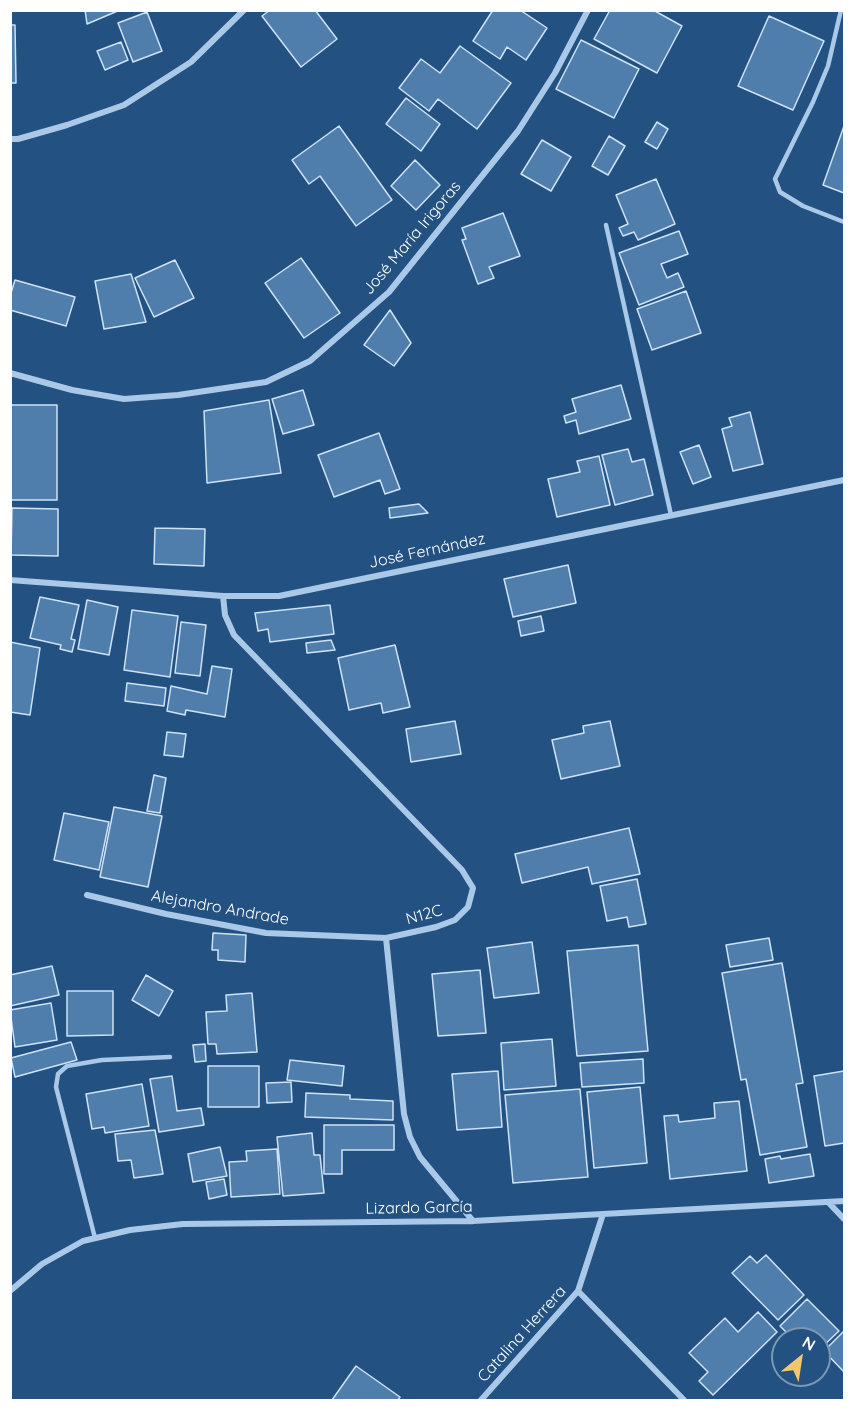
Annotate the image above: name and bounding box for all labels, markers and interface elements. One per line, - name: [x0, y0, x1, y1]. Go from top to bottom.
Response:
- street label: José María Irigoras: [359, 177, 465, 299]
- street label: José Fernández: [367, 529, 487, 573]
- street label: Alejandro Andrade: [150, 886, 290, 930]
- street label: N12C: [404, 901, 444, 929]
- street label: Lizardo García: [365, 1197, 473, 1219]
- street label: Catalina Herrera: [474, 1282, 570, 1386]
- north arrow: [771, 1327, 831, 1387]
- text: N: [799, 1332, 819, 1355]

